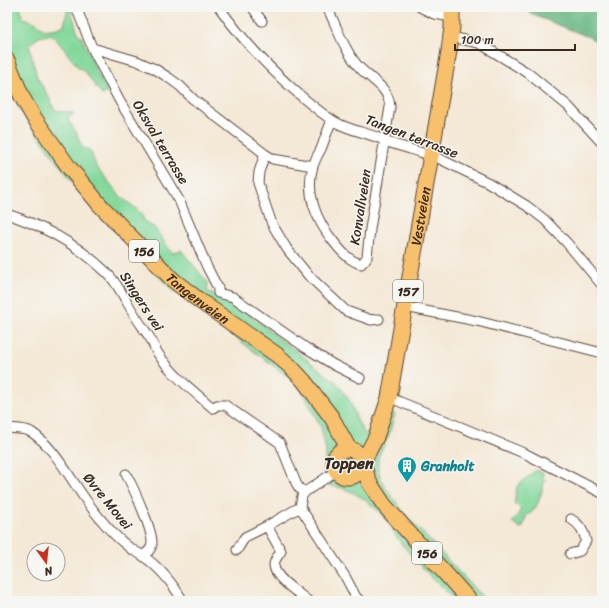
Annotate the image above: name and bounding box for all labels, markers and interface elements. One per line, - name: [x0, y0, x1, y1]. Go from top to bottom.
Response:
- scale bar: [455, 26, 575, 52]
- text: 100 m: [461, 29, 494, 51]
- street label: Oksval terrasse: [125, 95, 196, 190]
- street label: Tangen terrasse: [362, 107, 462, 166]
- street label: Konvallveien: [342, 167, 379, 247]
- street label: Vestveien: [404, 184, 438, 247]
- road number: 156: [129, 240, 159, 262]
- street label: Singers vei: [113, 266, 171, 337]
- street label: Tangenveien: [159, 267, 235, 332]
- road number: 157: [393, 280, 423, 302]
- district label: Toppen: [324, 449, 374, 478]
- place label: Granholt: [420, 454, 475, 479]
- building icon: Granholt: [396, 455, 418, 483]
- street label: Øvre Movei: [77, 467, 139, 536]
- north arrow: [26, 542, 66, 582]
- road number: 156: [412, 542, 442, 564]
- text: N: [42, 561, 56, 581]

